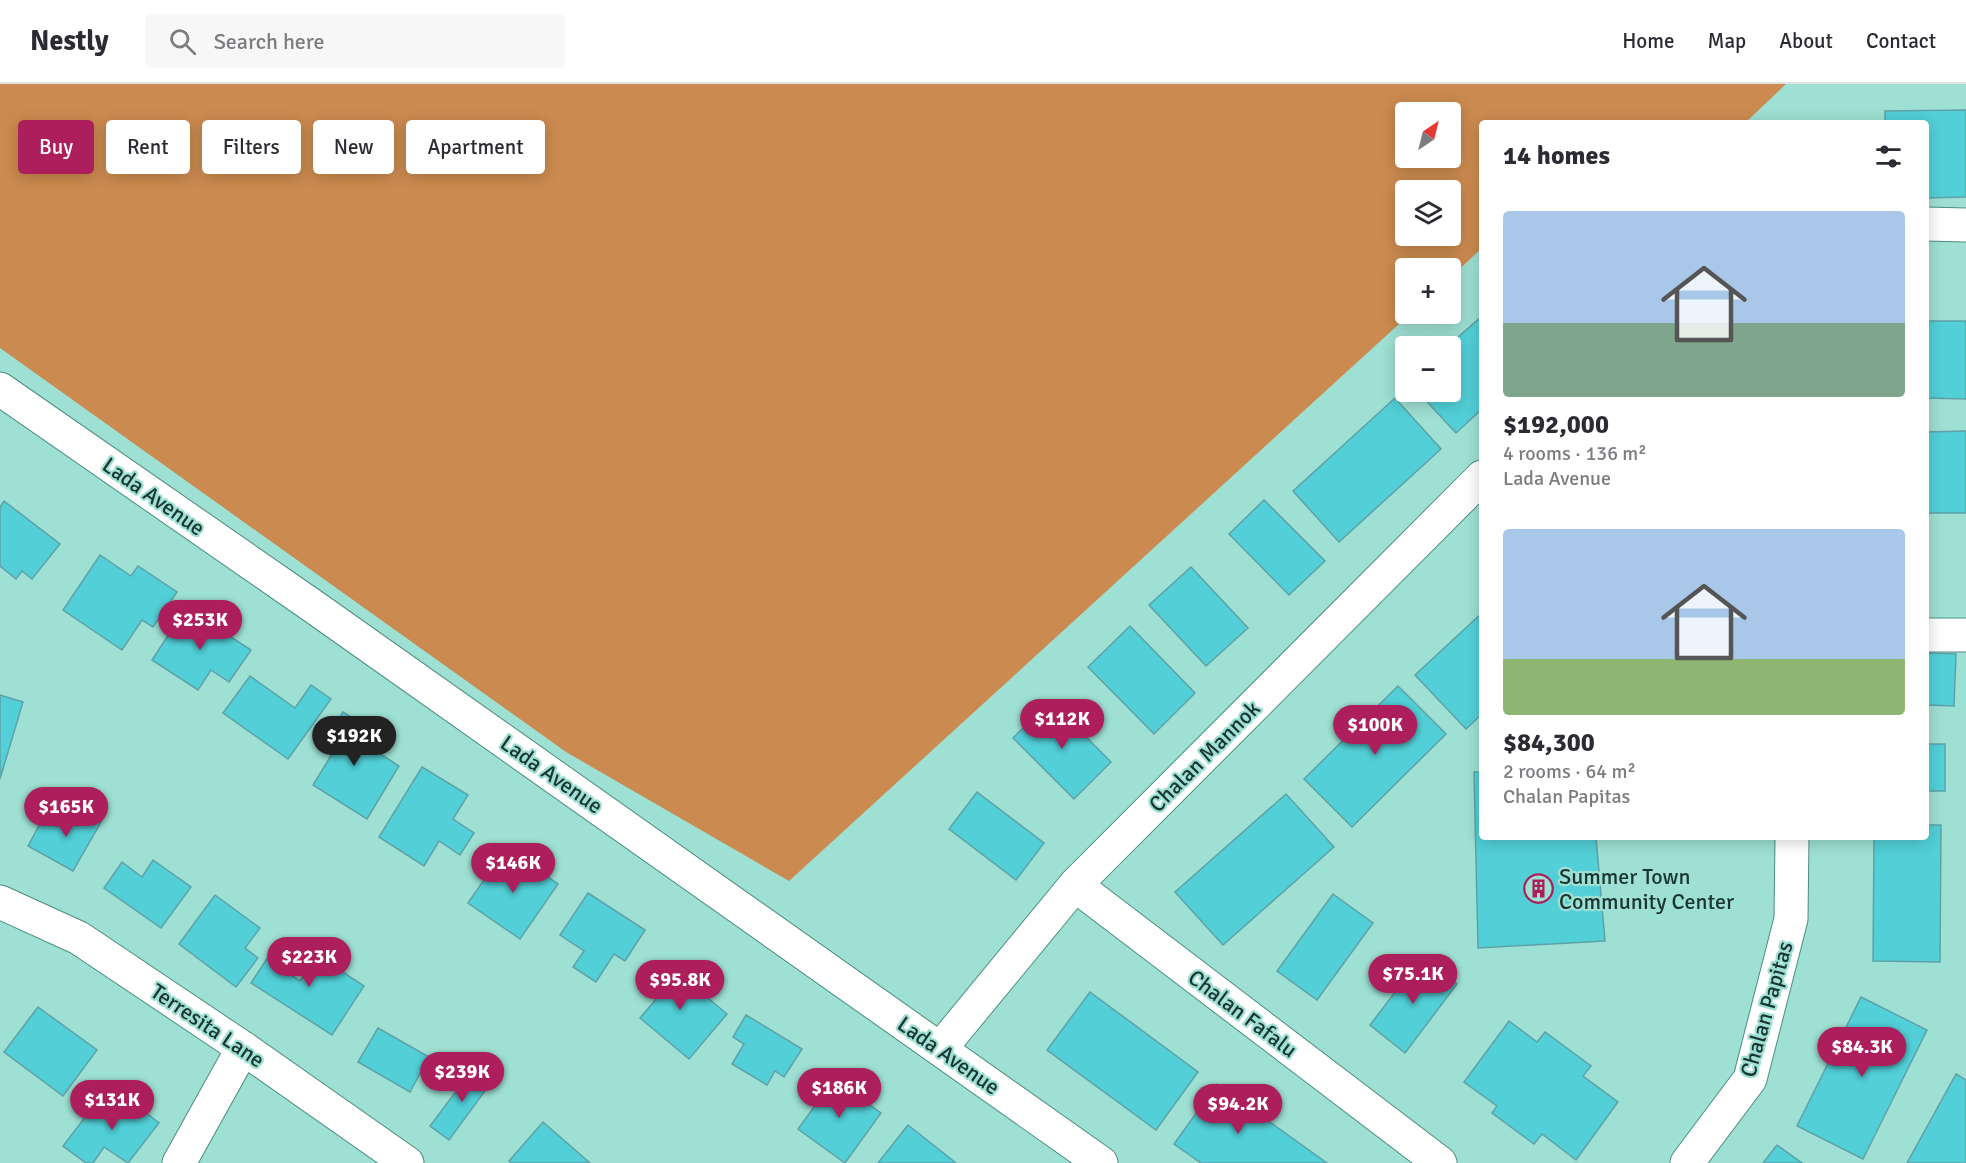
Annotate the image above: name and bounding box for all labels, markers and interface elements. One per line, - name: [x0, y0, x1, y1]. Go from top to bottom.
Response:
- search box: [145, 14, 565, 68]
- text: Nestly: [30, 24, 109, 58]
- icon: search: [166, 25, 199, 58]
- text: Search here: [214, 28, 325, 55]
- text: Home: [1622, 28, 1675, 54]
- text: Map: [1708, 28, 1746, 54]
- text: About: [1779, 28, 1833, 54]
- text: Contact: [1866, 28, 1936, 54]
- north arrow: [1395, 102, 1461, 168]
- map controls: [1395, 102, 1461, 402]
- chip: Buy: [18, 120, 94, 174]
- chip: Rent: [106, 120, 190, 174]
- chip: Filters: [202, 120, 301, 174]
- chip: New: [313, 120, 394, 174]
- chip: Apartment: [406, 120, 545, 174]
- text: 14 homes: [1503, 140, 1610, 172]
- icon: filters: [1872, 140, 1905, 173]
- button: layers: [1395, 180, 1461, 246]
- icon: home: [1650, 250, 1758, 358]
- button: +: [1395, 258, 1461, 324]
- button: −: [1395, 336, 1461, 402]
- text: $192,000: [1503, 409, 1609, 441]
- text: 4 rooms · 136 m²: [1503, 441, 1647, 466]
- street label: Lada Avenue: [97, 451, 210, 542]
- text: Lada Avenue: [1503, 466, 1611, 491]
- icon: home: [1650, 568, 1758, 676]
- pin: $253K: [158, 600, 242, 651]
- text: $253K: [172, 607, 228, 632]
- street label: Chalan Mannok: [1143, 695, 1266, 818]
- pin: $112K: [1020, 699, 1104, 750]
- pin: $100K: [1333, 705, 1417, 756]
- text: $112K: [1034, 706, 1090, 731]
- text: $100K: [1347, 712, 1403, 737]
- pin: $192K: [312, 716, 396, 767]
- text: $192K: [326, 723, 382, 748]
- text: $84,300: [1503, 727, 1595, 759]
- street label: Lada Avenue: [495, 729, 608, 820]
- text: 2 rooms · 64 m²: [1503, 759, 1636, 784]
- text: Chalan Papitas: [1503, 784, 1630, 809]
- pin: $165K: [24, 787, 108, 838]
- text: $165K: [38, 794, 94, 819]
- pin: $146K: [471, 843, 555, 894]
- text: $146K: [485, 850, 541, 875]
- place label: Summer Town Community Center: [1559, 863, 1734, 915]
- building icon: Summer Town Community Center: [1522, 873, 1554, 905]
- pin: $223K: [267, 937, 351, 988]
- street label: Chalan Papitas: [1734, 938, 1799, 1080]
- text: $223K: [281, 944, 337, 969]
- pin: $75.1K: [1364, 954, 1462, 1005]
- pin: $95.8K: [631, 960, 729, 1011]
- text: $75.1K: [1382, 961, 1444, 986]
- street label: Chalan Fafalu: [1183, 964, 1303, 1063]
- text: $95.8K: [649, 967, 711, 992]
- street label: Terresita Lane: [146, 977, 270, 1073]
- street label: Lada Avenue: [892, 1010, 1005, 1101]
- pin: $84.3K: [1813, 1027, 1911, 1078]
- text: $84.3K: [1831, 1034, 1893, 1059]
- pin: $239K: [420, 1052, 504, 1103]
- text: $239K: [434, 1059, 490, 1084]
- pin: $186K: [797, 1068, 881, 1119]
- text: $186K: [811, 1075, 867, 1100]
- pin: $131K: [70, 1080, 154, 1131]
- pin: $94.2K: [1189, 1084, 1287, 1135]
- text: $131K: [84, 1087, 140, 1112]
- text: $94.2K: [1207, 1091, 1269, 1116]

